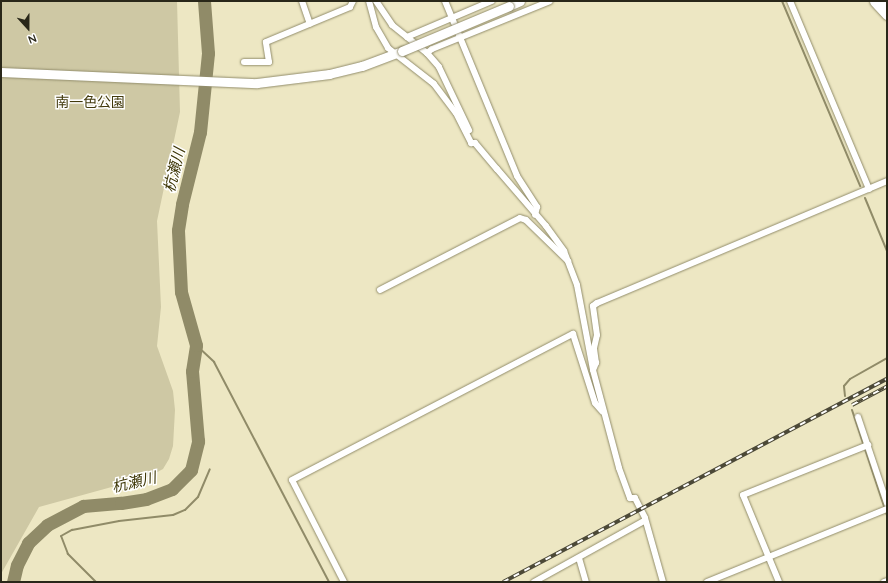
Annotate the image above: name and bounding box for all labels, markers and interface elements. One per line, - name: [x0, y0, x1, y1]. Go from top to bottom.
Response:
- north arrow: [8, 8, 48, 48]
- text: N: [26, 31, 39, 47]
- park label: 南一色公園: [55, 94, 125, 110]
- water label: 杭瀬川: [160, 146, 188, 194]
- water label: 杭瀬川: [110, 468, 158, 496]

